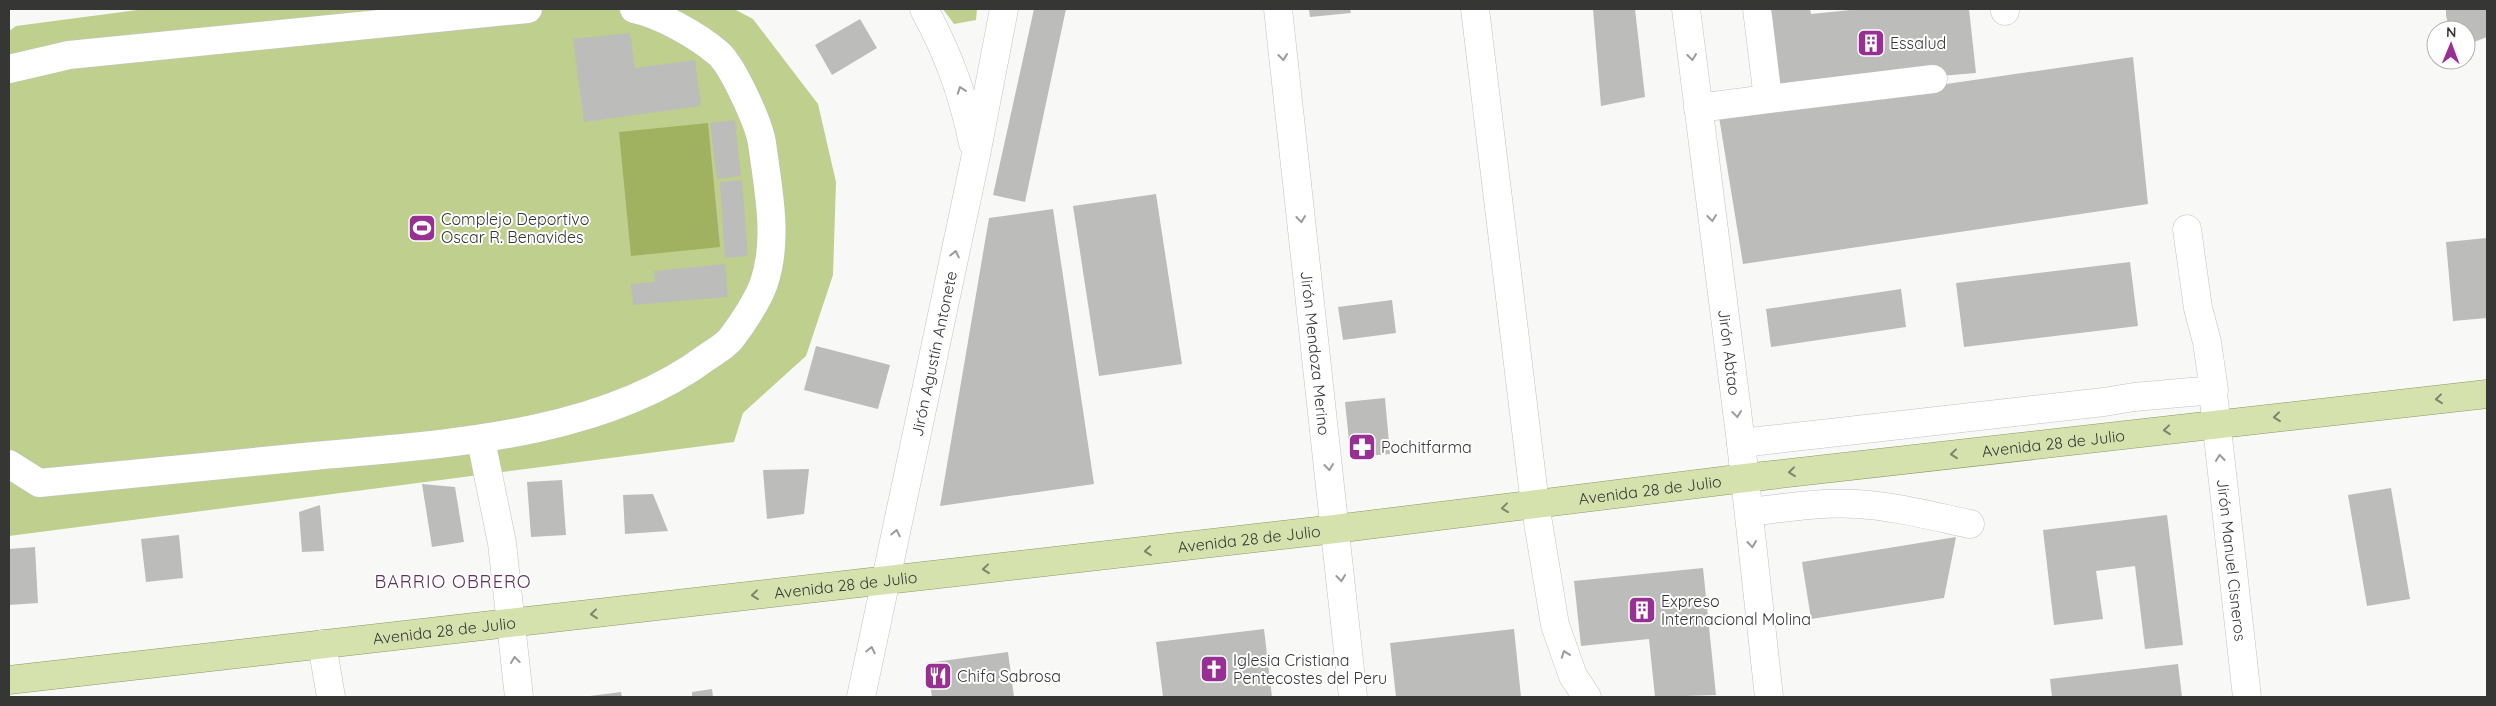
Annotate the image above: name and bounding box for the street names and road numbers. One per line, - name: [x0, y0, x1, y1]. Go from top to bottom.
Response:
- street label: Jirón Agustín Antonete: [907, 269, 961, 438]
- street label: Jirón Mendoza Merino: [1297, 270, 1334, 436]
- street label: Jirón Abtao: [1714, 308, 1745, 397]
- street label: Avenida 28 de Julio: [1981, 425, 2126, 461]
- street label: Avenida 28 de Julio: [1577, 471, 1723, 509]
- street label: Jirón Manuel Cisneros: [2213, 478, 2251, 642]
- street label: Avenida 28 de Julio: [1176, 521, 1322, 557]
- street label: Avenida 28 de Julio: [773, 567, 918, 603]
- street label: Avenida 28 de Julio: [372, 612, 517, 649]

